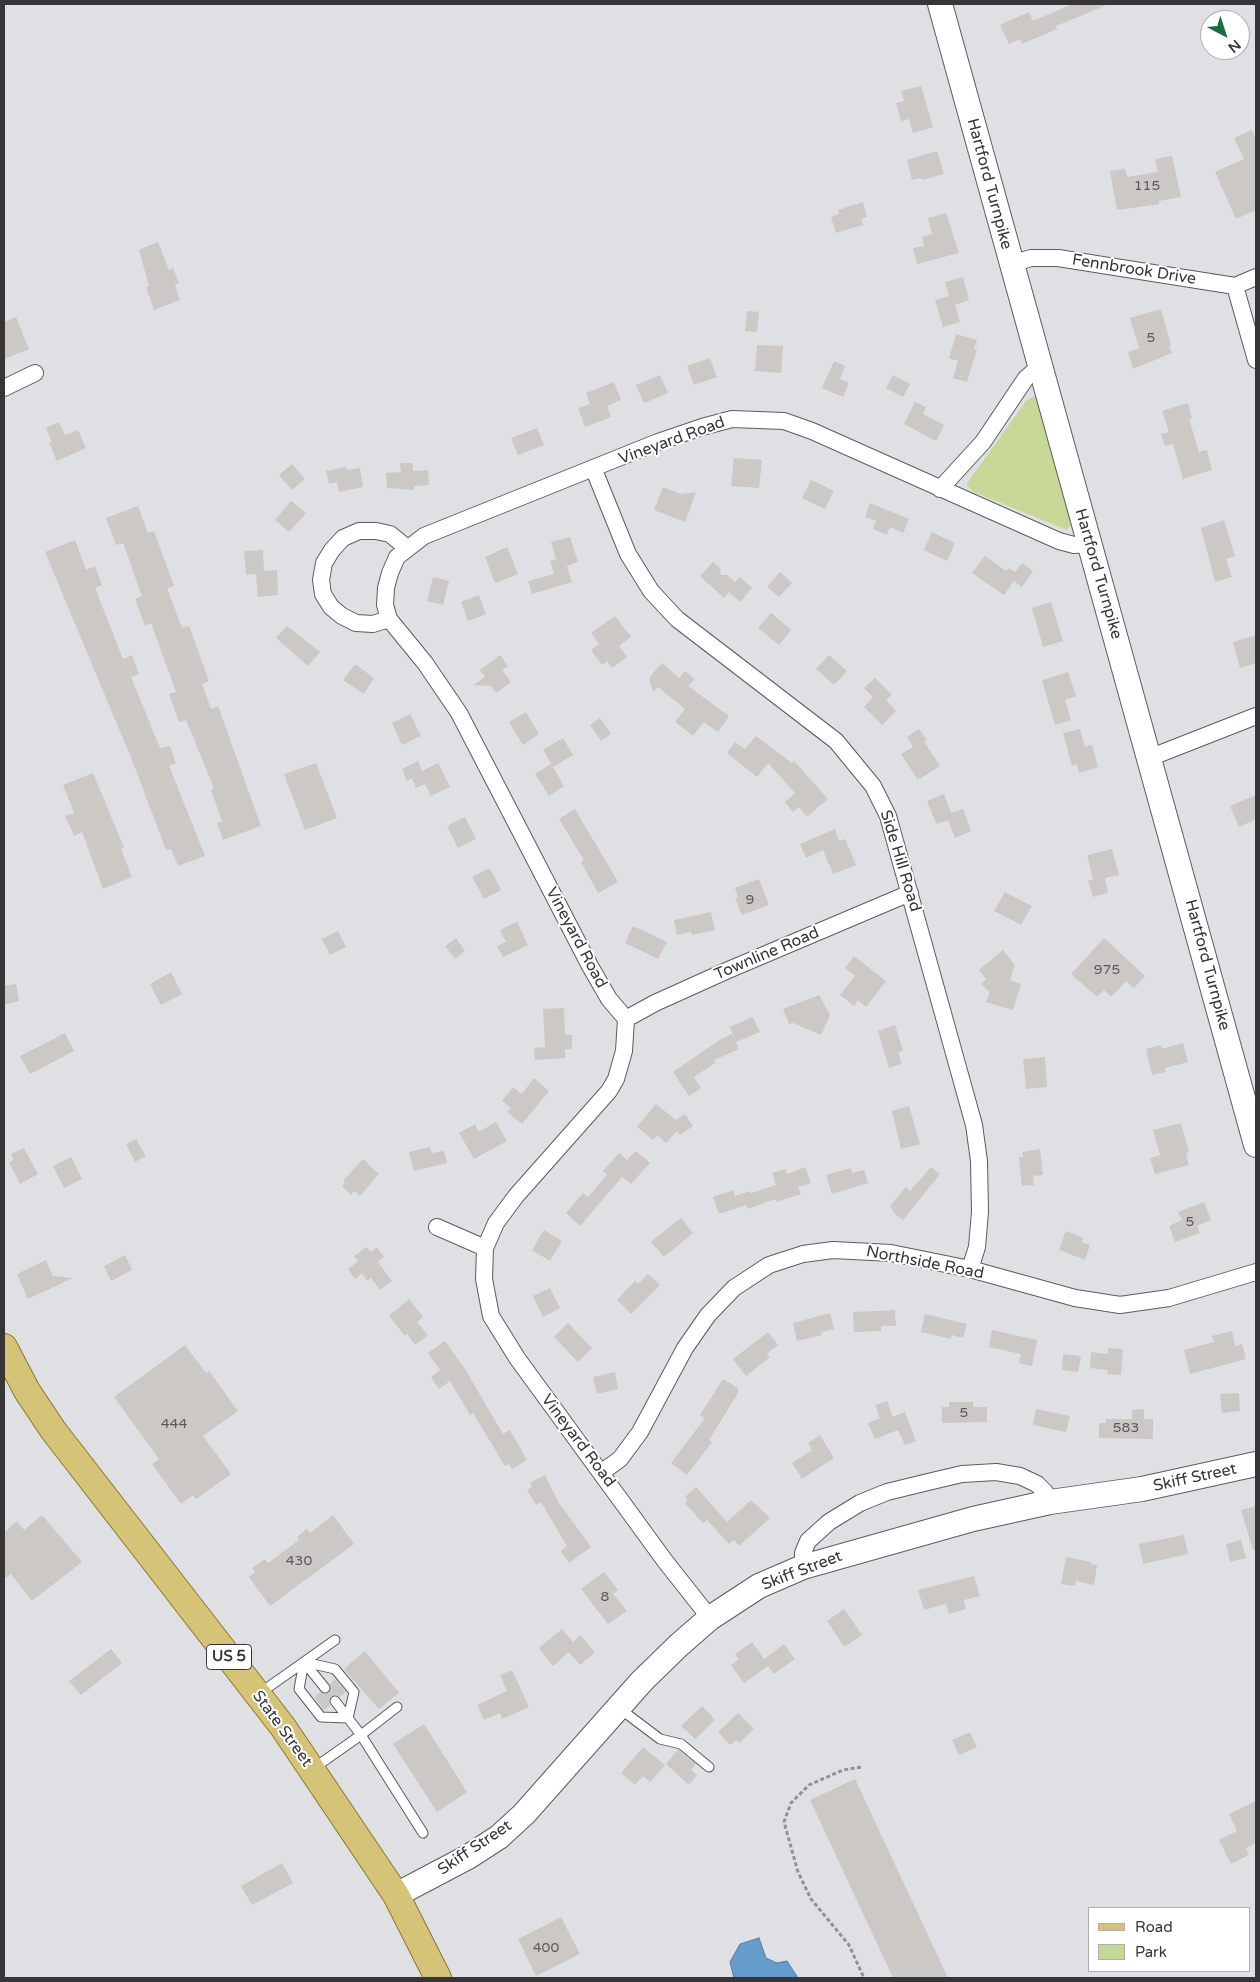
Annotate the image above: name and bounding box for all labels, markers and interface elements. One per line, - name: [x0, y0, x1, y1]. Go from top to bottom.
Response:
- north arrow: [1200, 10, 1250, 60]
- text: N: [1225, 36, 1244, 56]
- street label: Hartford Turnpike: [962, 116, 1016, 252]
- house number: 115: [1134, 178, 1160, 194]
- street label: Fennbrook Drive: [1071, 251, 1197, 289]
- house number: 5: [1147, 330, 1155, 346]
- street label: Vineyard Road: [616, 413, 728, 469]
- street label: Hartford Turnpike: [1070, 506, 1126, 642]
- street label: Side Hill Road: [875, 808, 925, 914]
- street label: Vineyard Road: [541, 884, 611, 992]
- house number: 9: [746, 892, 754, 908]
- street label: Hartford Turnpike: [1180, 897, 1234, 1033]
- street label: Townline Road: [712, 923, 822, 985]
- house number: 975: [1094, 962, 1120, 978]
- house number: 5: [1186, 1214, 1194, 1230]
- street label: Northside Road: [865, 1242, 985, 1284]
- street label: Vineyard Road: [537, 1391, 619, 1491]
- house number: 5: [960, 1405, 968, 1421]
- house number: 444: [161, 1416, 187, 1432]
- house number: 583: [1113, 1420, 1139, 1436]
- street label: Skiff Street: [1152, 1460, 1238, 1496]
- street label: Skiff Street: [759, 1547, 845, 1595]
- house number: 430: [286, 1553, 312, 1569]
- house number: 8: [601, 1589, 609, 1605]
- road number: US 5: [206, 1644, 252, 1670]
- street label: State Street: [248, 1687, 316, 1771]
- street label: Skiff Street: [435, 1816, 515, 1880]
- legend: [1088, 1907, 1250, 1972]
- text: Road: [1135, 1918, 1173, 1936]
- house number: 400: [533, 1940, 559, 1956]
- text: Park: [1135, 1943, 1167, 1961]

